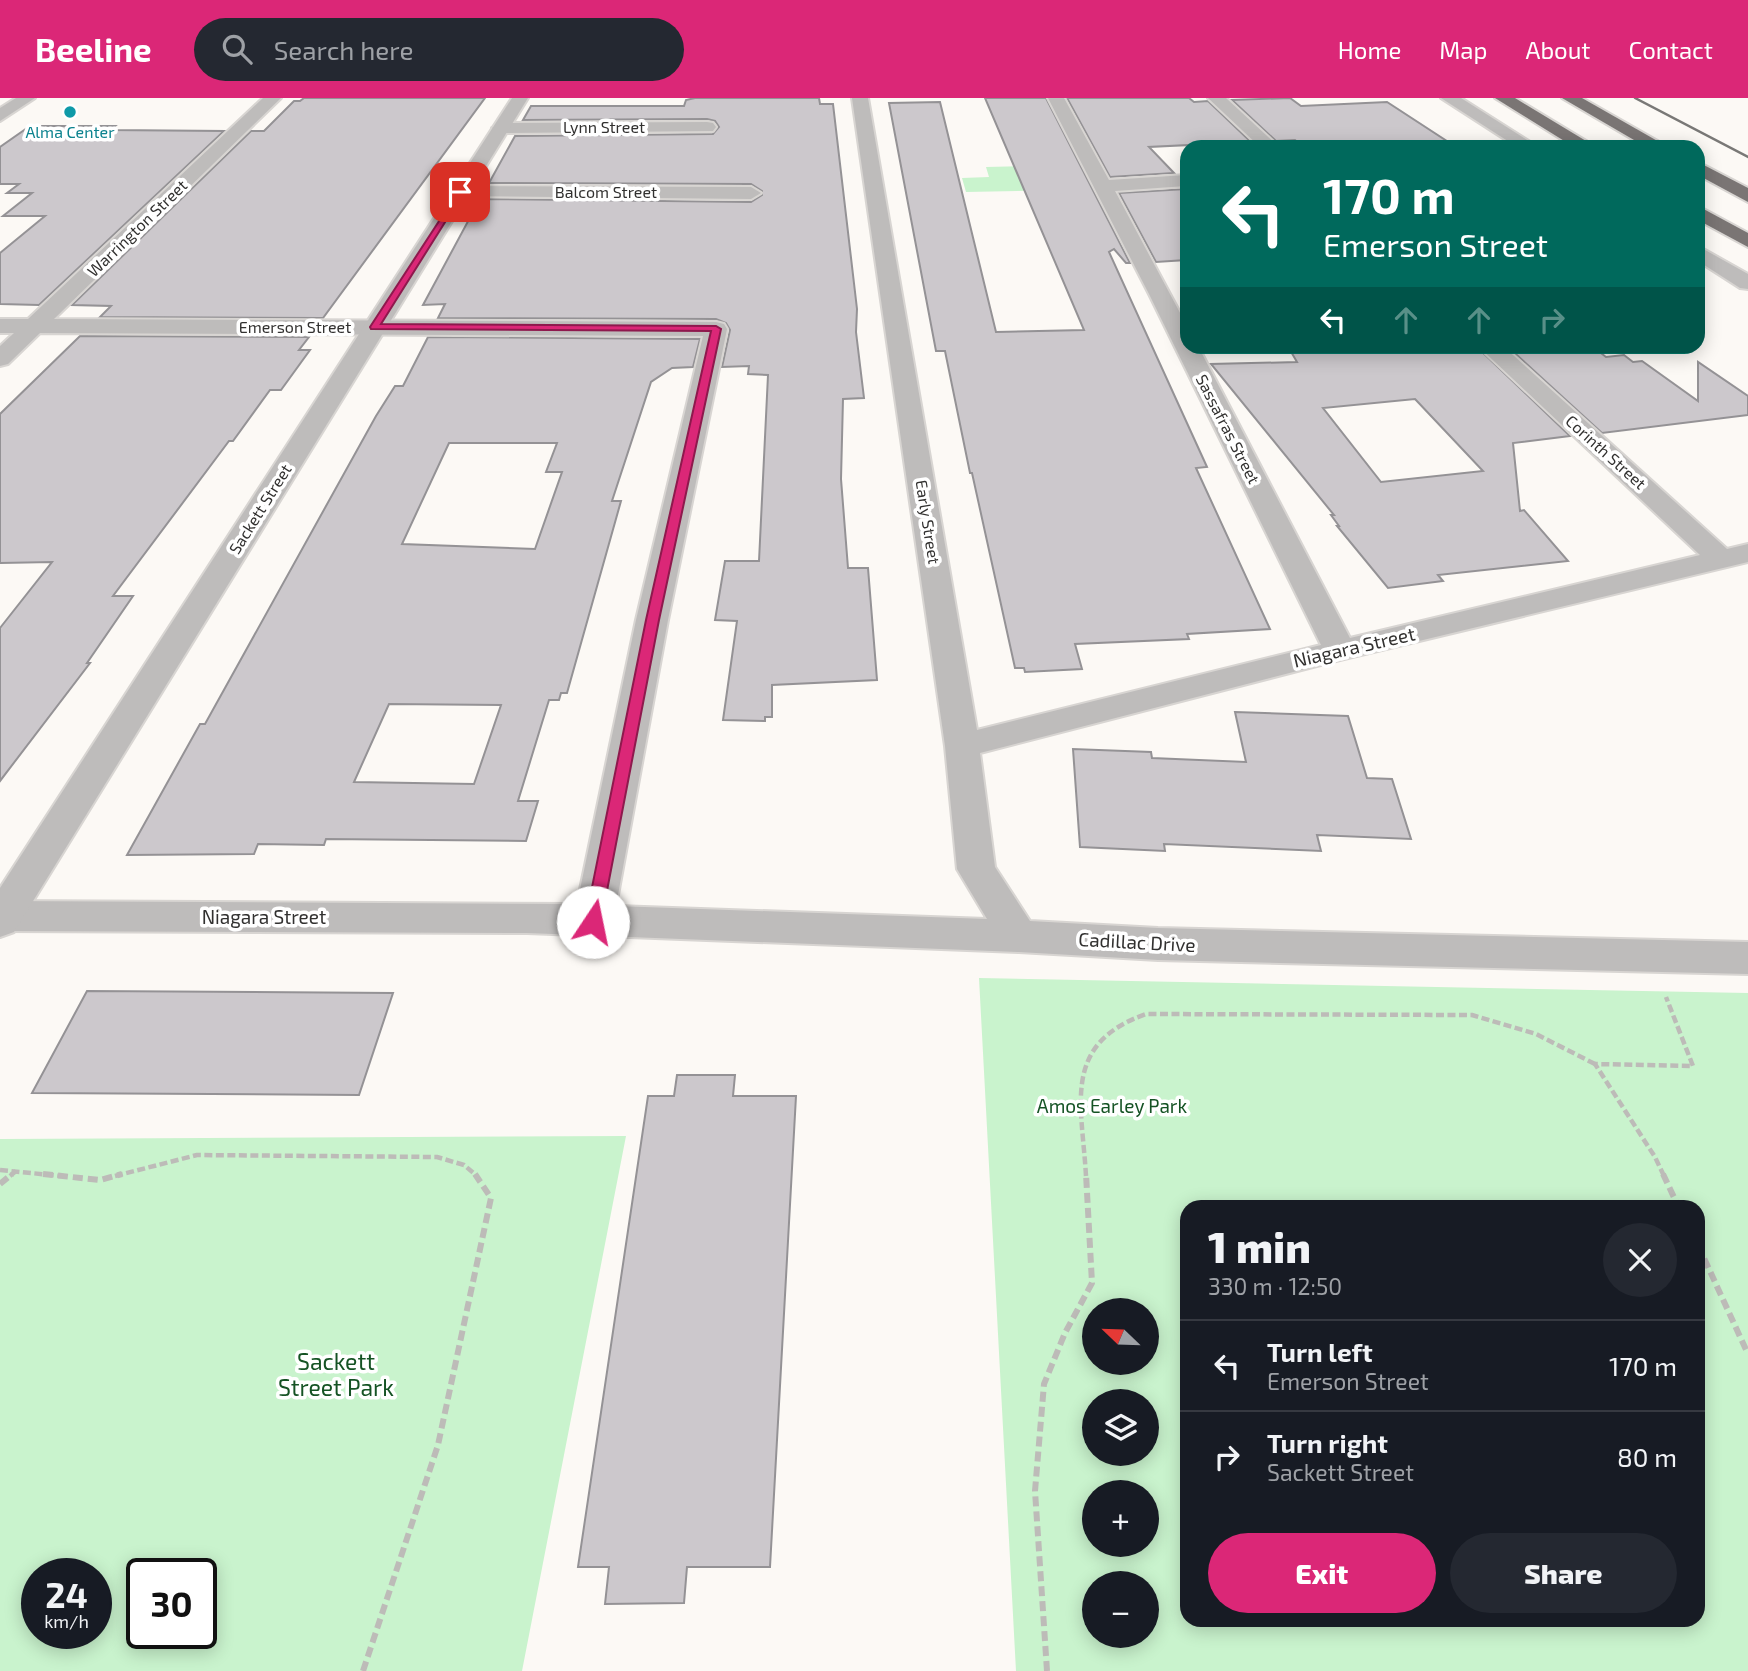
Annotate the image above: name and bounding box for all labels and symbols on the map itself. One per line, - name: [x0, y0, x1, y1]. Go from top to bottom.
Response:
- marker: Alma Center: [62, 104, 78, 120]
- street label: Lynn Street: [563, 117, 645, 136]
- place label: Alma Center: [25, 122, 115, 141]
- pin: [430, 162, 490, 222]
- street label: Warrington Street: [83, 175, 190, 280]
- street label: Balcom Street: [555, 182, 657, 201]
- street label: Emerson Street: [239, 317, 351, 336]
- street label: Sassafras Street: [1193, 371, 1264, 487]
- street label: Corinth Street: [1562, 411, 1650, 493]
- street label: Sackett Street: [224, 460, 295, 557]
- street label: Early Street: [912, 479, 945, 565]
- street label: Niagara Street: [1291, 621, 1417, 672]
- position arrow: [556, 885, 630, 959]
- street label: Niagara Street: [202, 905, 326, 928]
- street label: Cadillac Drive: [1078, 927, 1196, 956]
- park label: Amos Earley Park: [1037, 1094, 1187, 1117]
- north arrow: [1082, 1298, 1158, 1376]
- park label: Sackett Street Park: [278, 1347, 394, 1401]
- speed limit sign: 30: [126, 1558, 217, 1649]

